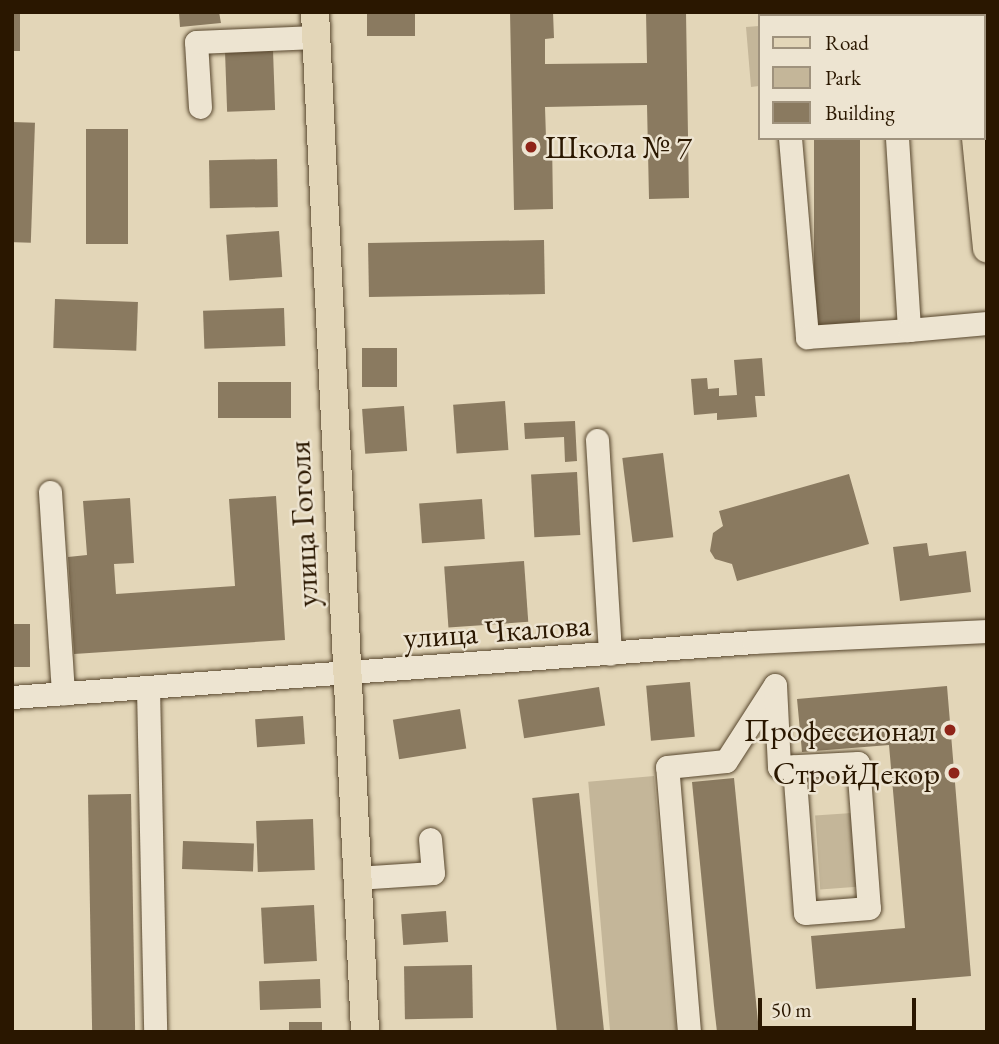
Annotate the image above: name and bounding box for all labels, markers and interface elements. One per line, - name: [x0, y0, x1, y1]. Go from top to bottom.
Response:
- legend: [758, 14, 985, 140]
- text: Road: [825, 29, 869, 56]
- text: Park: [825, 64, 861, 91]
- text: Building: [825, 99, 895, 126]
- place label: Школа № 7: [545, 128, 692, 166]
- marker: Школа № 7: [523, 139, 539, 155]
- street label: улица Гоголя: [279, 440, 327, 608]
- street label: улица Чкалова: [402, 605, 592, 657]
- place label: Профессионал: [744, 711, 936, 749]
- marker: Профессионал: [942, 722, 958, 738]
- place label: СтройДекор: [773, 754, 940, 792]
- marker: СтройДекор: [946, 765, 962, 781]
- scale bar: [761, 984, 918, 1028]
- text: 50 m: [771, 996, 812, 1023]

